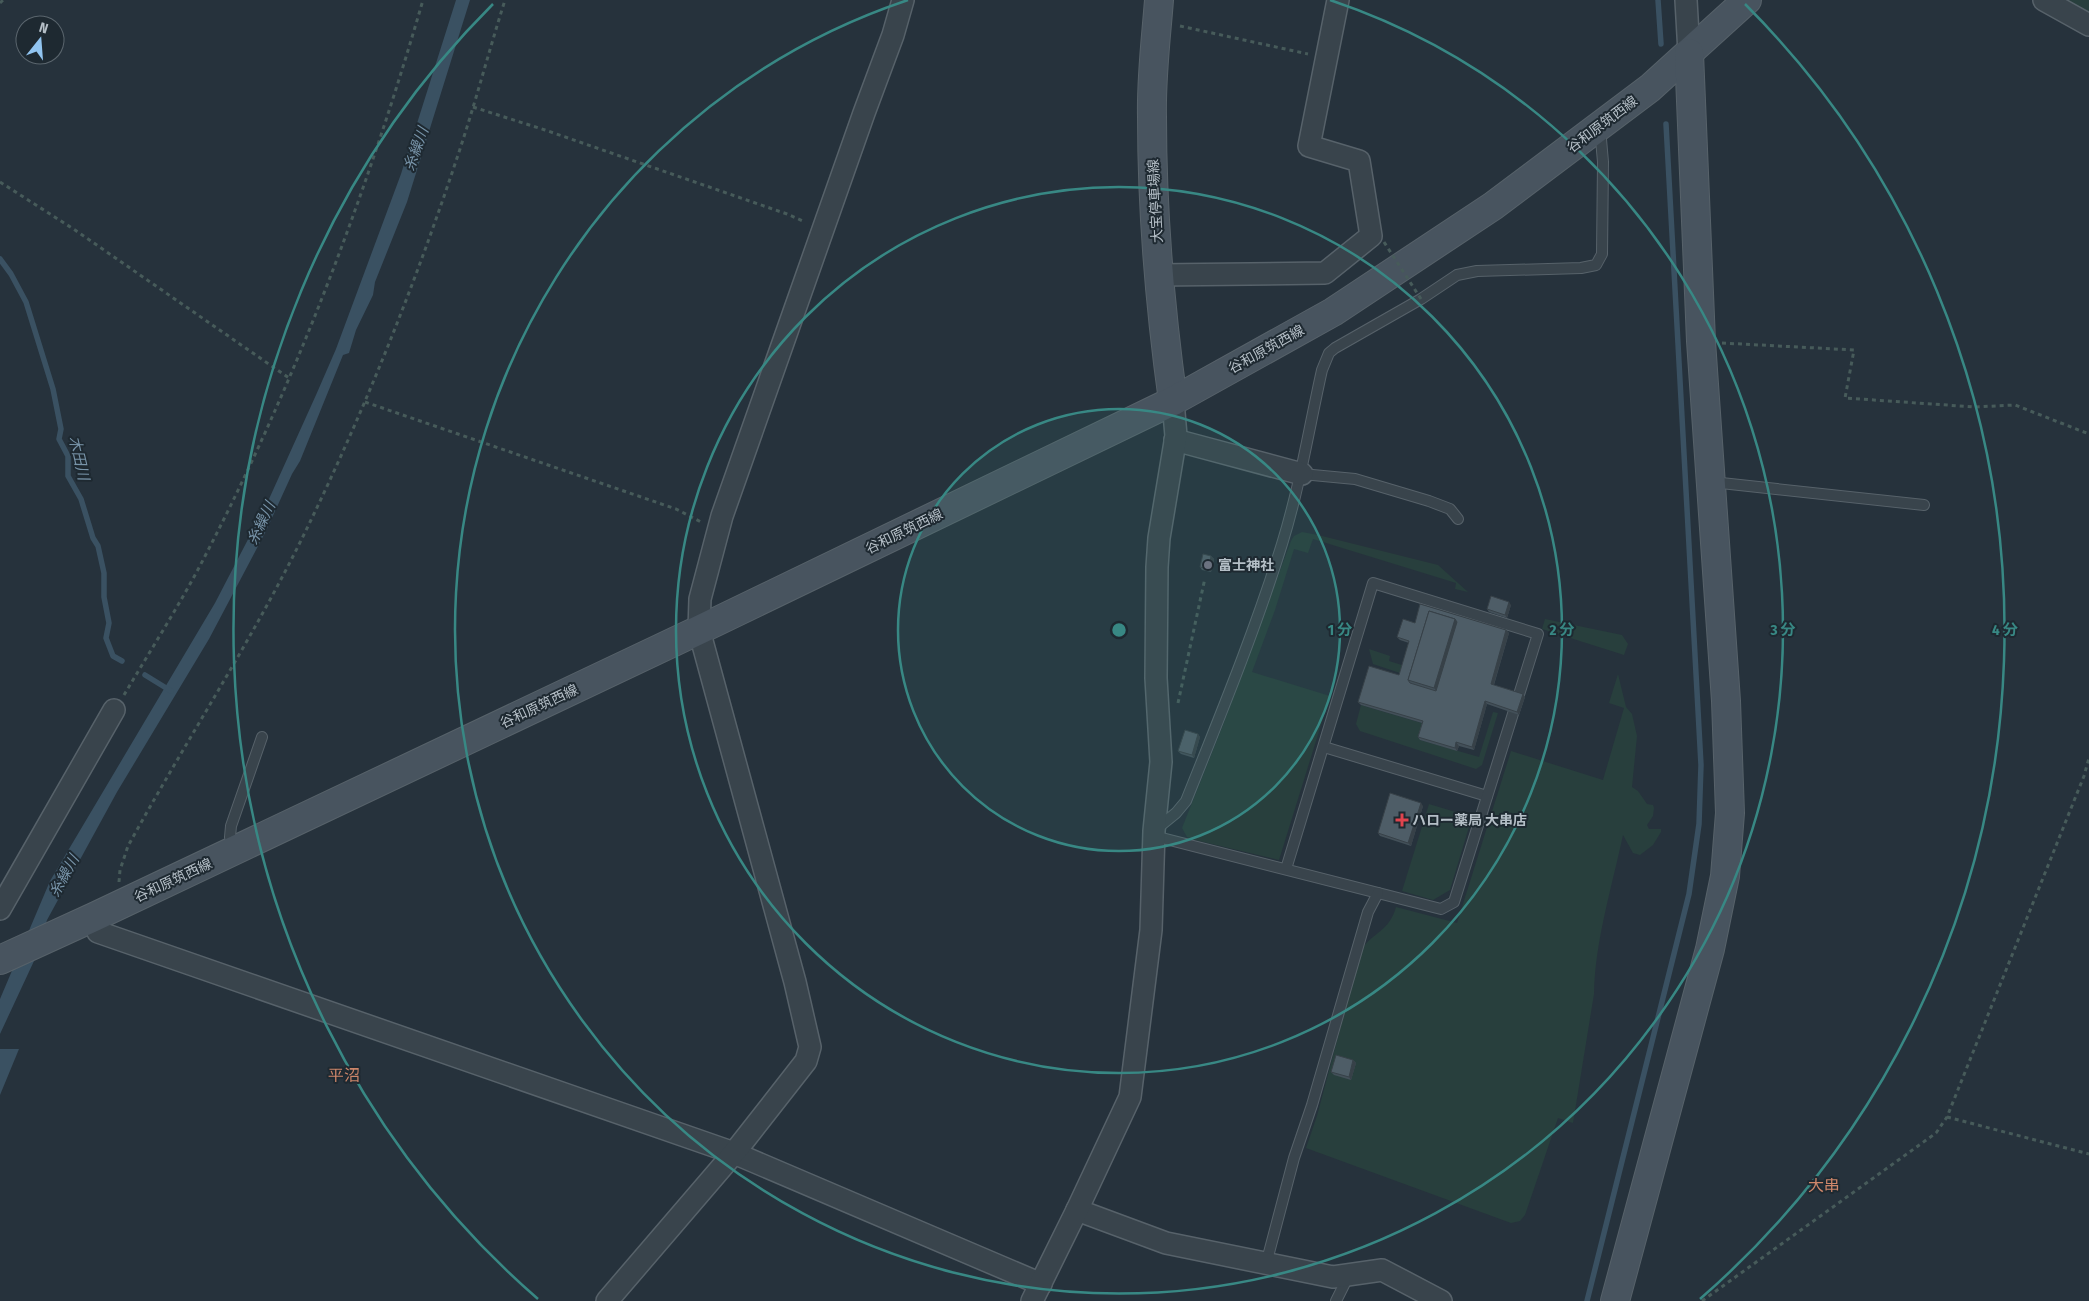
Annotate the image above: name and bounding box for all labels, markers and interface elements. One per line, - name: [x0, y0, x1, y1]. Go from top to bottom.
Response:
- north arrow: [15, 15, 65, 65]
- text: N: [37, 19, 50, 37]
- street label: 谷和原筑西線: [1564, 92, 1641, 156]
- water label: 糸繰川: [400, 123, 433, 173]
- street label: 大宝停車場線: [1145, 159, 1166, 243]
- street label: 谷和原筑西線: [1225, 322, 1307, 377]
- water label: 木田川: [65, 434, 93, 484]
- water label: 糸繰川: [243, 497, 280, 547]
- street label: 谷和原筑西線: [863, 505, 946, 558]
- place label: 富士神社: [1218, 557, 1274, 574]
- marker: 富士神社: [1202, 559, 1214, 571]
- centre of rings: [1110, 621, 1128, 639]
- text: 1 分: [1328, 621, 1352, 639]
- text: 2 分: [1548, 621, 1575, 639]
- text: 3 分: [1769, 621, 1796, 639]
- text: 4 分: [1992, 621, 2018, 639]
- street label: 谷和原筑西線: [498, 681, 581, 732]
- place label: ハロー薬局 大串店: [1412, 812, 1527, 829]
- marker: ハロー薬局 大串店: [1396, 814, 1408, 826]
- water label: 糸繰川: [45, 850, 84, 900]
- street label: 谷和原筑西線: [132, 855, 215, 906]
- district label: 平沼: [328, 1066, 360, 1085]
- district label: 大串: [1808, 1176, 1840, 1195]

